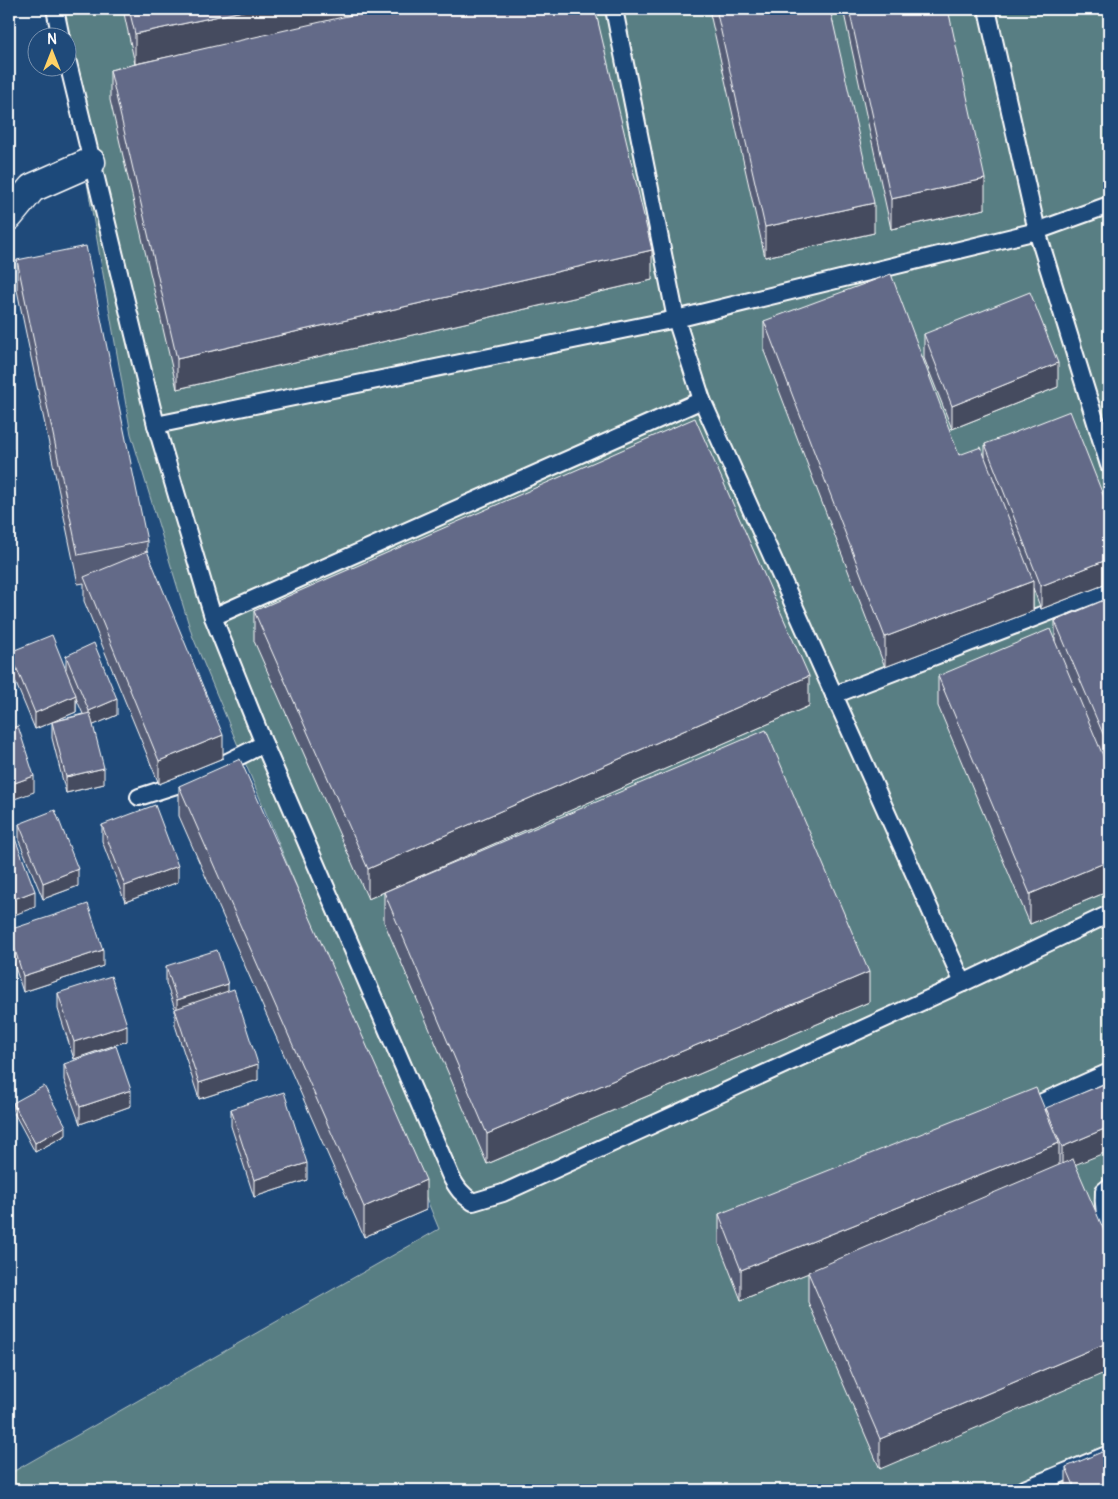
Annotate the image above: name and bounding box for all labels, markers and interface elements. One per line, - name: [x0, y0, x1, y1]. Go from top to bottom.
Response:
- north arrow: [28, 28, 78, 78]
- text: N: [47, 31, 57, 48]

